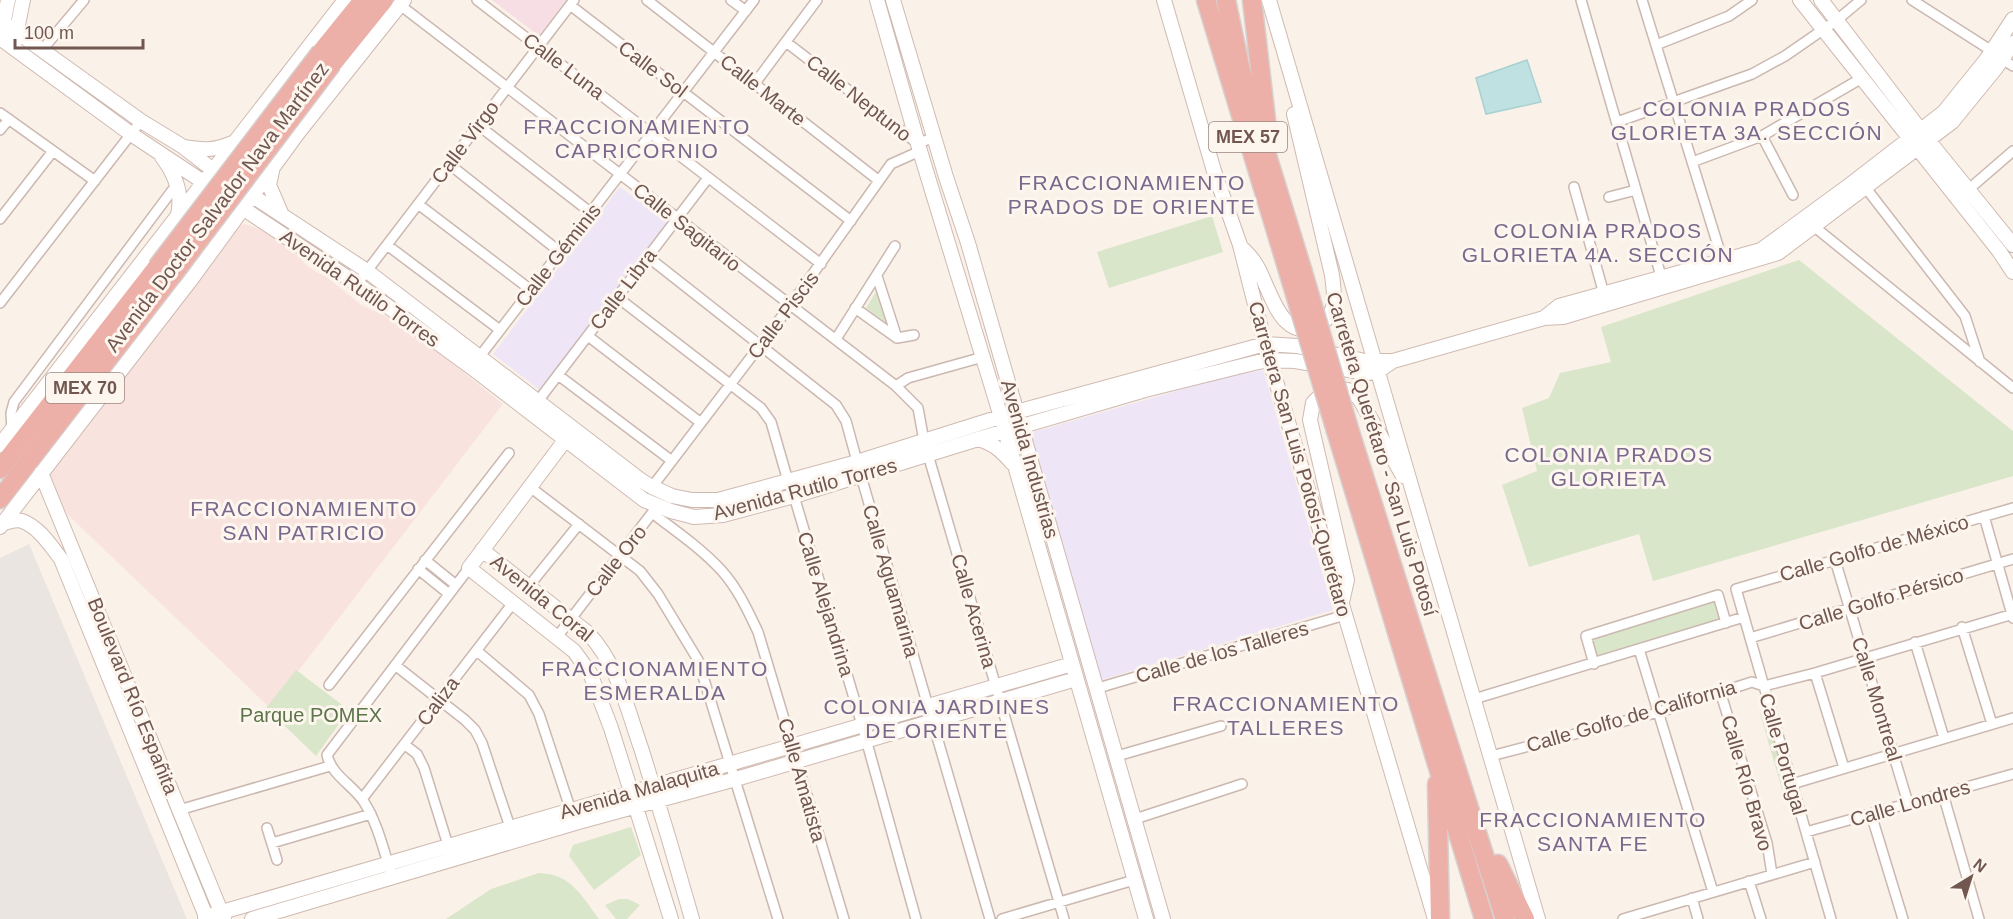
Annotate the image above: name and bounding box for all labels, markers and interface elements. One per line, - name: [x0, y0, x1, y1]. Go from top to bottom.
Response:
- scale bar: [15, 12, 142, 50]
- text: 100 m: [24, 23, 74, 43]
- street label: Calle Luna: [519, 28, 610, 104]
- street label: Calle Sol: [614, 36, 692, 102]
- street label: Calle Marte: [716, 50, 810, 130]
- street label: Calle Neptuno: [802, 50, 916, 146]
- street label: Avenida Doctor Salvador Nava Martínez: [101, 58, 333, 356]
- street label: Calle Virgo: [427, 96, 503, 188]
- district label: COLONIA PRADOS GLORIETA 3A. SECCIÓN: [1611, 97, 1883, 144]
- district label: FRACCIONAMIENTO CAPRICORNIO: [523, 115, 751, 162]
- road number: MEX 57: [1209, 122, 1287, 152]
- district label: FRACCIONAMIENTO PRADOS DE ORIENTE: [1008, 171, 1256, 218]
- street label: Calle Sagitario: [629, 178, 745, 276]
- street label: Calle Géminis: [511, 199, 605, 311]
- district label: COLONIA PRADOS GLORIETA 4A. SECCIÓN: [1462, 219, 1734, 266]
- street label: Avenida Rutilo Torres: [276, 225, 444, 351]
- street label: Calle Libra: [585, 244, 661, 334]
- street label: Calle Piscis: [743, 267, 823, 363]
- street label: Carretera Querétaro - San Luis Potosí: [1322, 289, 1442, 619]
- street label: Carretera San Luis Potosí-Querétaro: [1244, 299, 1356, 619]
- road number: MEX 70: [46, 373, 124, 403]
- street label: Avenida Industrias: [997, 377, 1063, 541]
- district label: COLONIA PRADOS GLORIETA: [1505, 443, 1713, 490]
- street label: Avenida Rutilo Torres: [711, 454, 899, 524]
- district label: FRACCIONAMIENTO SAN PATRICIO: [190, 497, 418, 544]
- street label: Calle Aguamarina: [859, 502, 924, 661]
- street label: Calle Golfo de México: [1777, 510, 1971, 586]
- street label: Calle Oro: [581, 521, 651, 601]
- street label: Calle Alejandrina: [794, 529, 859, 680]
- street label: Avenida Coral: [486, 550, 598, 646]
- street label: Calle Acerina: [947, 551, 1001, 672]
- street label: Calle Golfo Pérsico: [1796, 563, 1966, 635]
- street label: Boulevard Río Españita: [83, 594, 183, 798]
- street label: Calle de los Talleres: [1133, 617, 1311, 687]
- street label: Calle Montreal: [1848, 634, 1906, 764]
- district label: FRACCIONAMIENTO ESMERALDA: [541, 657, 769, 704]
- street label: Caliza: [412, 671, 464, 730]
- street label: Calle Golfo de California: [1524, 675, 1739, 756]
- street label: Calle Portugal: [1755, 691, 1811, 817]
- district label: FRACCIONAMIENTO TALLERES: [1172, 692, 1400, 739]
- district label: COLONIA JARDINES DE ORIENTE: [823, 695, 1051, 742]
- park label: Parque POMEX: [240, 704, 382, 726]
- street label: Calle Río Bravo: [1717, 713, 1777, 853]
- street label: Calle Amatista: [774, 716, 830, 845]
- street label: Avenida Malaquita: [557, 757, 722, 823]
- street label: Calle Londres: [1848, 775, 1972, 831]
- district label: FRACCIONAMIENTO SANTA FE: [1479, 808, 1707, 855]
- north arrow: [1941, 847, 2001, 907]
- text: N: [1970, 855, 1990, 876]

